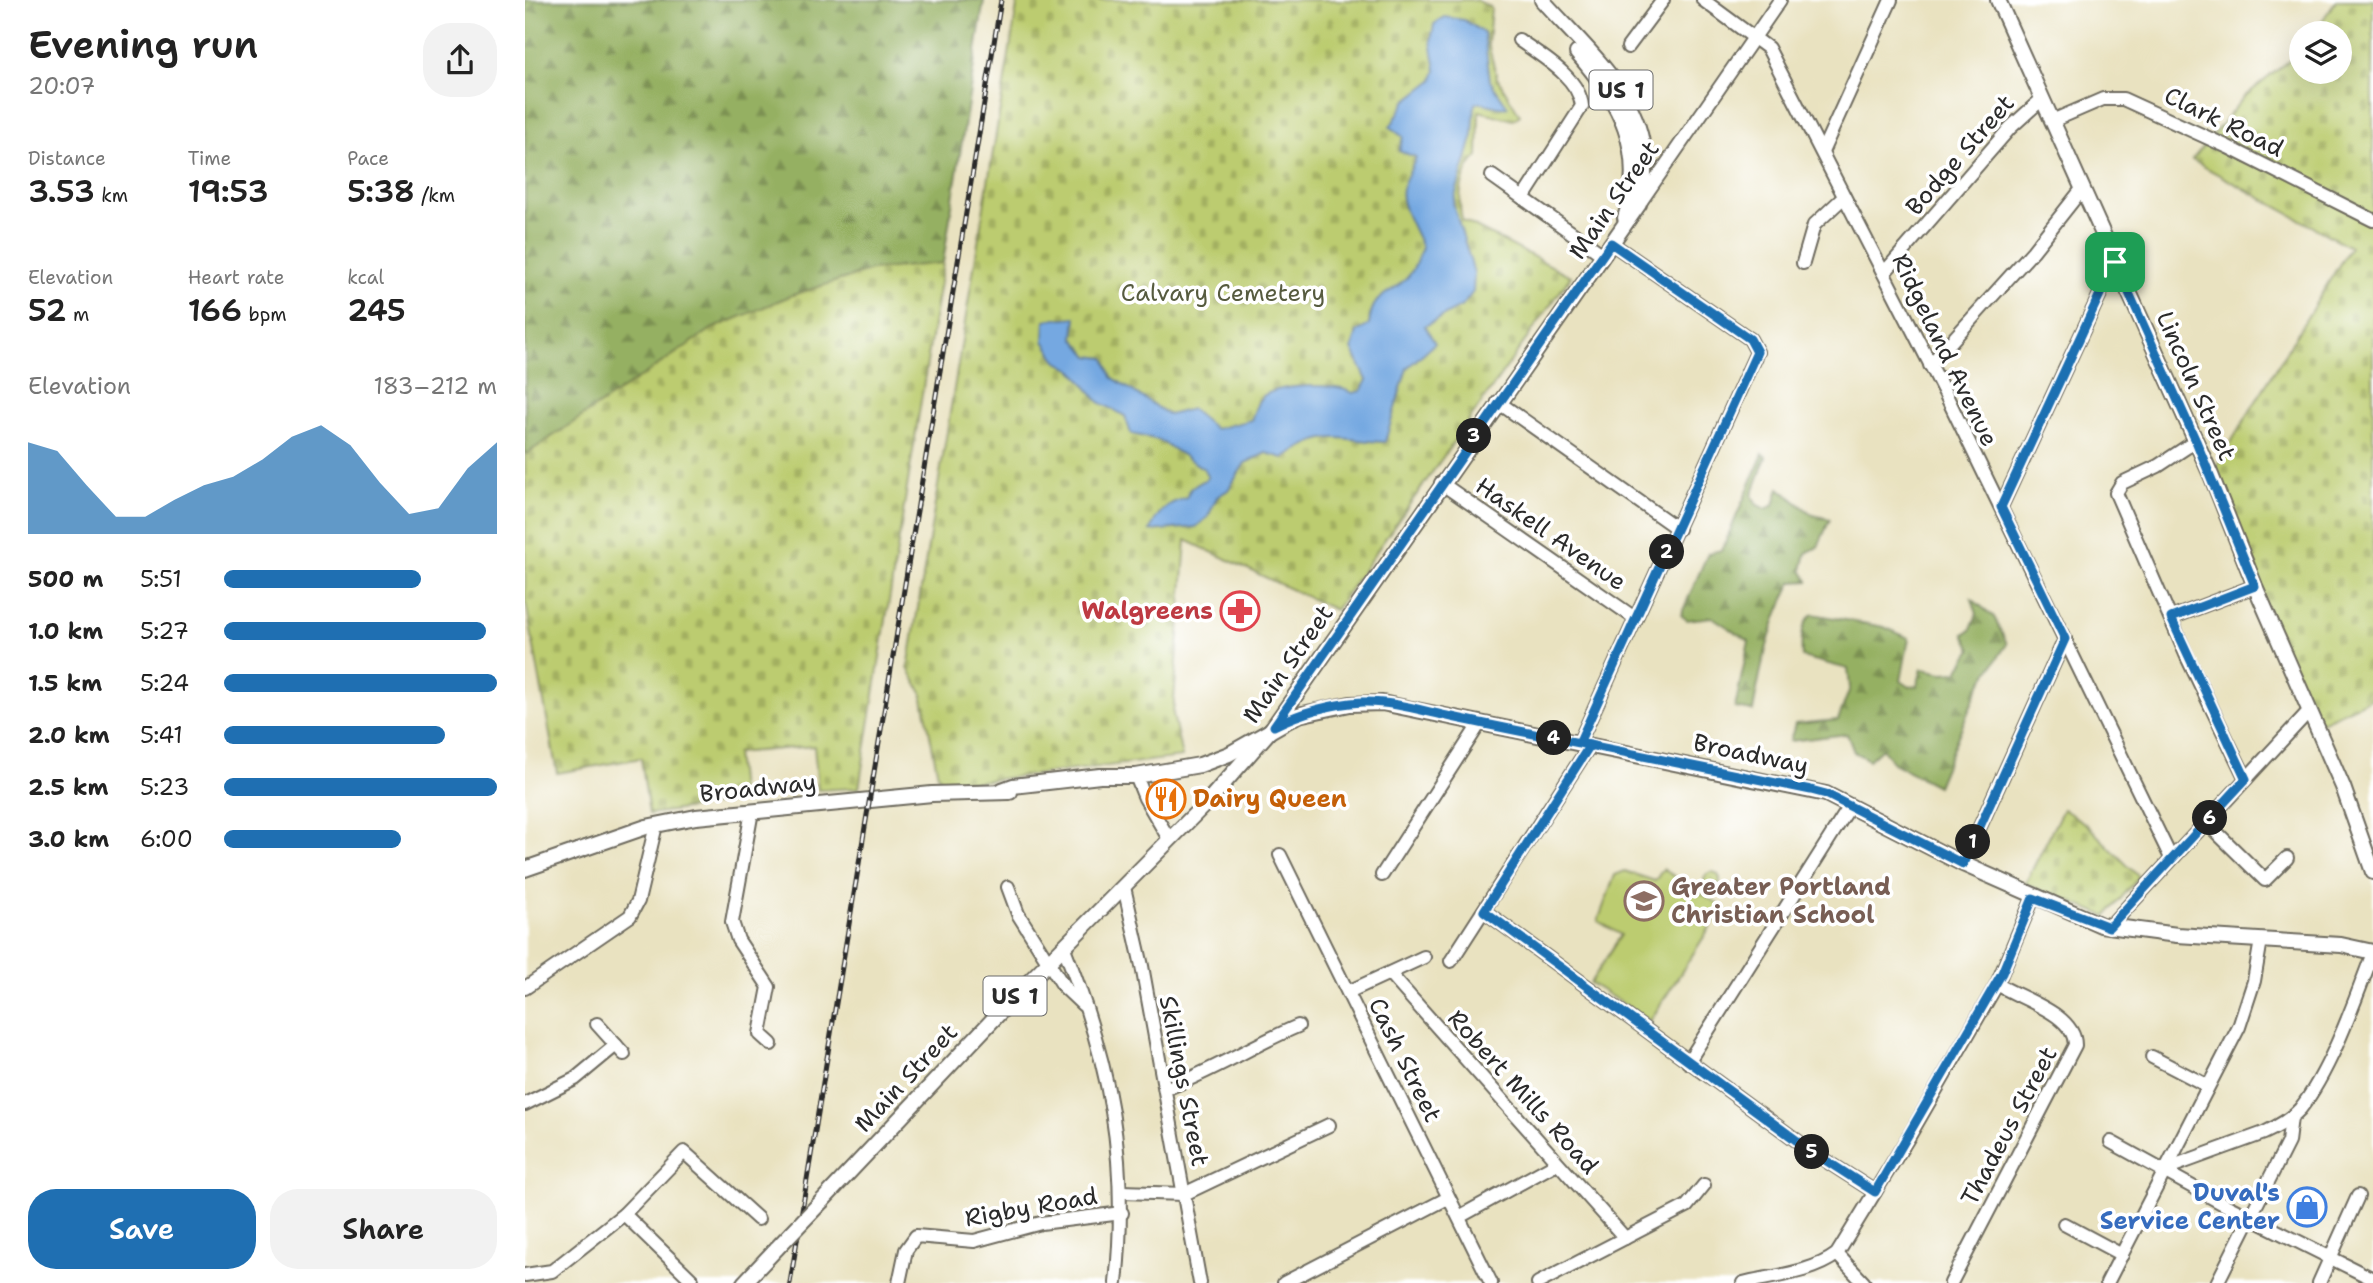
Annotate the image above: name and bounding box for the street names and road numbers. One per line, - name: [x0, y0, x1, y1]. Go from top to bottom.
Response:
- road number: US 1: [1589, 71, 1653, 110]
- street label: Clark Road: [2159, 79, 2289, 165]
- street label: Bodge Street: [1899, 88, 2021, 222]
- street label: Main Street: [1561, 134, 1667, 266]
- street label: Ridgeland Avenue: [1884, 248, 2006, 452]
- street label: Lincoln Street: [2149, 306, 2243, 466]
- street label: Haskell Avenue: [1469, 470, 1633, 598]
- street label: Main Street: [1235, 598, 1341, 730]
- street label: Broadway: [1690, 726, 1812, 782]
- street label: Broadway: [698, 766, 818, 810]
- road number: US 1: [983, 976, 1047, 1015]
- street label: Cash Street: [1361, 992, 1449, 1128]
- street label: Skillings Street: [1152, 993, 1216, 1169]
- street label: Robert Mills Road: [1440, 1003, 1606, 1181]
- street label: Main Street: [847, 1017, 965, 1139]
- street label: Thadeus Street: [1954, 1041, 2064, 1211]
- street label: Rigby Road: [962, 1180, 1100, 1234]

